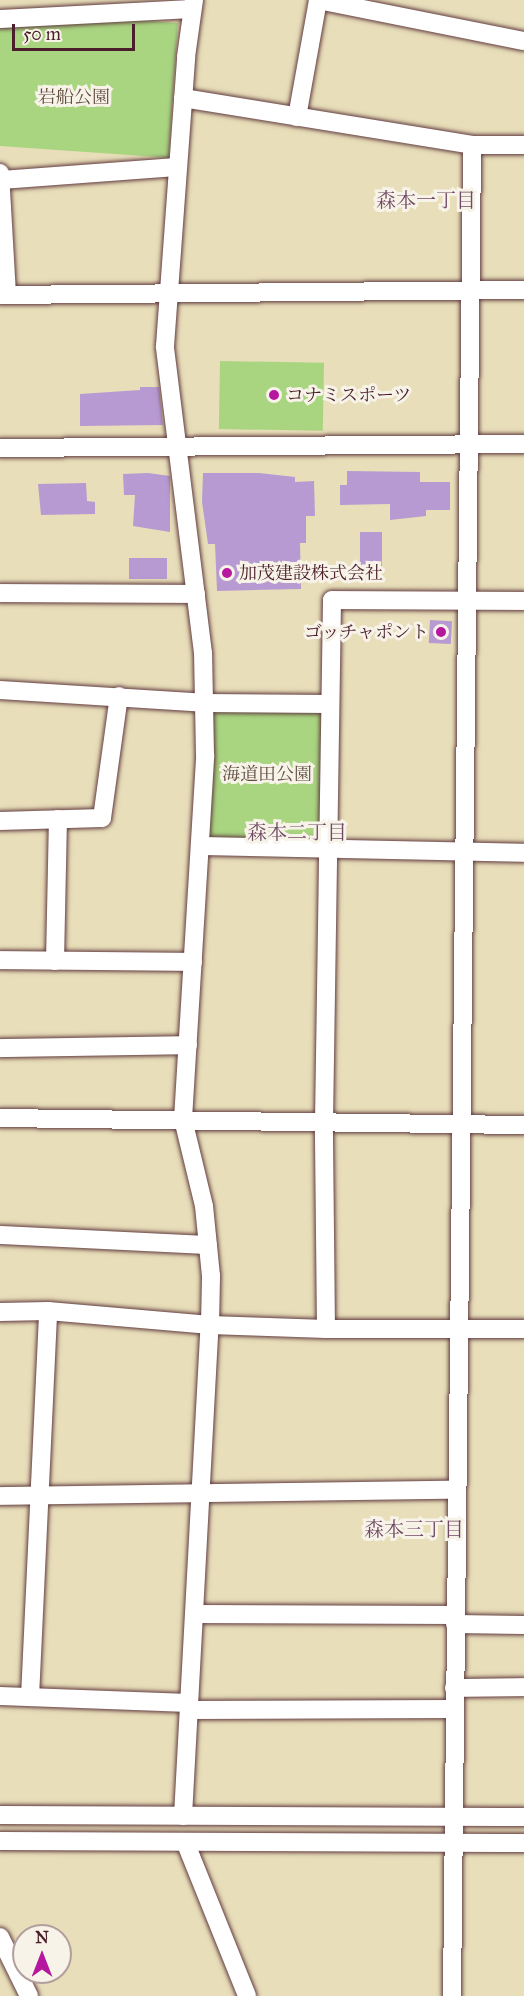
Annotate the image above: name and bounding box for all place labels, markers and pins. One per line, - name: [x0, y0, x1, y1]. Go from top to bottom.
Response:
- place label: コナミスポーツ: [286, 384, 412, 406]
- marker: コナミスポーツ: [267, 388, 281, 402]
- place label: 加茂建設株式会社: [239, 562, 383, 584]
- marker: 加茂建設株式会社: [220, 566, 234, 580]
- place label: ゴッチャポント: [303, 621, 429, 643]
- marker: ゴッチャポント: [434, 625, 448, 639]

